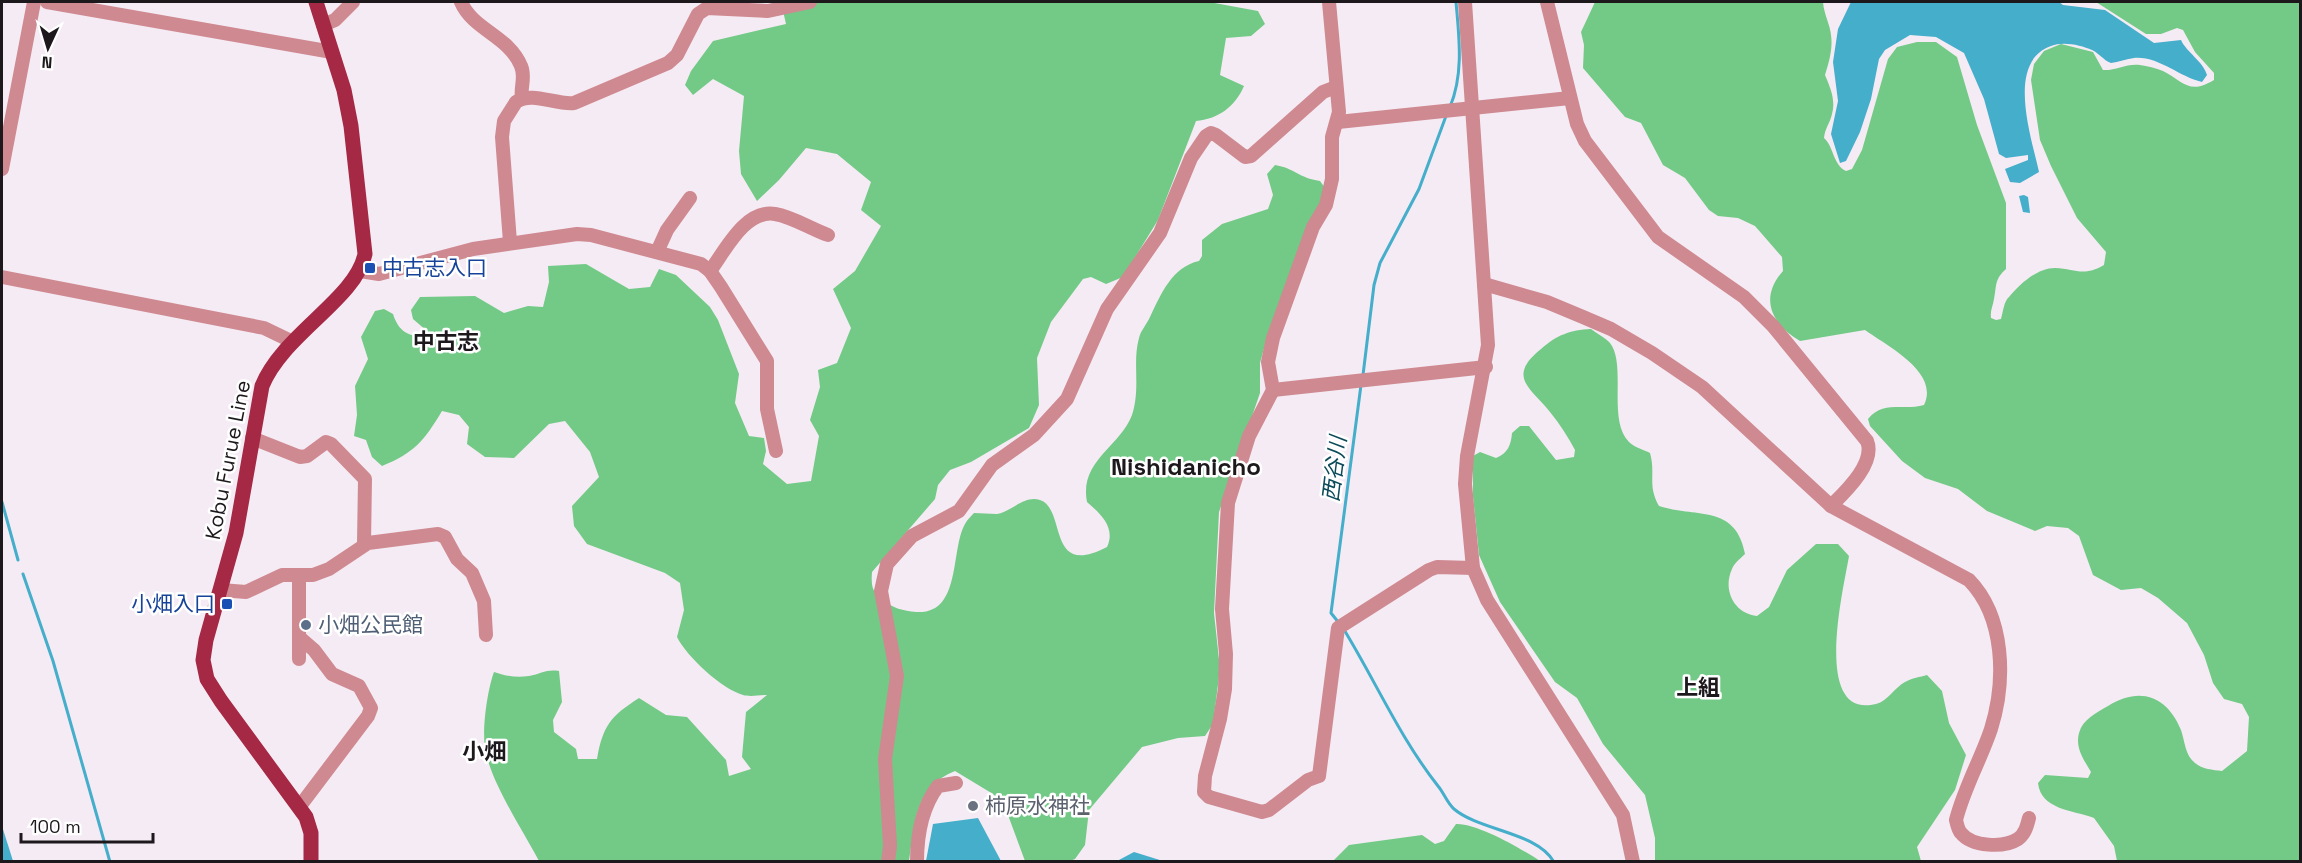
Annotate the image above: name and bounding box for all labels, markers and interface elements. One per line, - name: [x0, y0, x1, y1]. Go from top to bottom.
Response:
- north arrow: [18, 18, 78, 78]
- text: N: [41, 52, 53, 73]
- place label: 中古志入口: [382, 254, 487, 281]
- marker: 中古志入口: [363, 261, 377, 275]
- district label: 中古志: [413, 327, 479, 355]
- street label: Kobu Furue Line: [199, 378, 256, 542]
- water label: 西谷川: [1316, 433, 1352, 503]
- district label: Nishidanicho: [1111, 451, 1261, 482]
- place label: 小畑入口: [131, 590, 215, 617]
- marker: 小畑入口: [220, 597, 234, 611]
- place label: 小畑公民館: [318, 611, 423, 638]
- marker: 小畑公民館: [299, 618, 313, 632]
- district label: 上組: [1676, 673, 1720, 701]
- district label: 小畑: [462, 737, 506, 765]
- place label: 柿原水神社: [985, 792, 1090, 819]
- marker: 柿原水神社: [966, 799, 980, 813]
- scale bar: [21, 806, 153, 844]
- text: 100 m: [30, 815, 81, 838]

